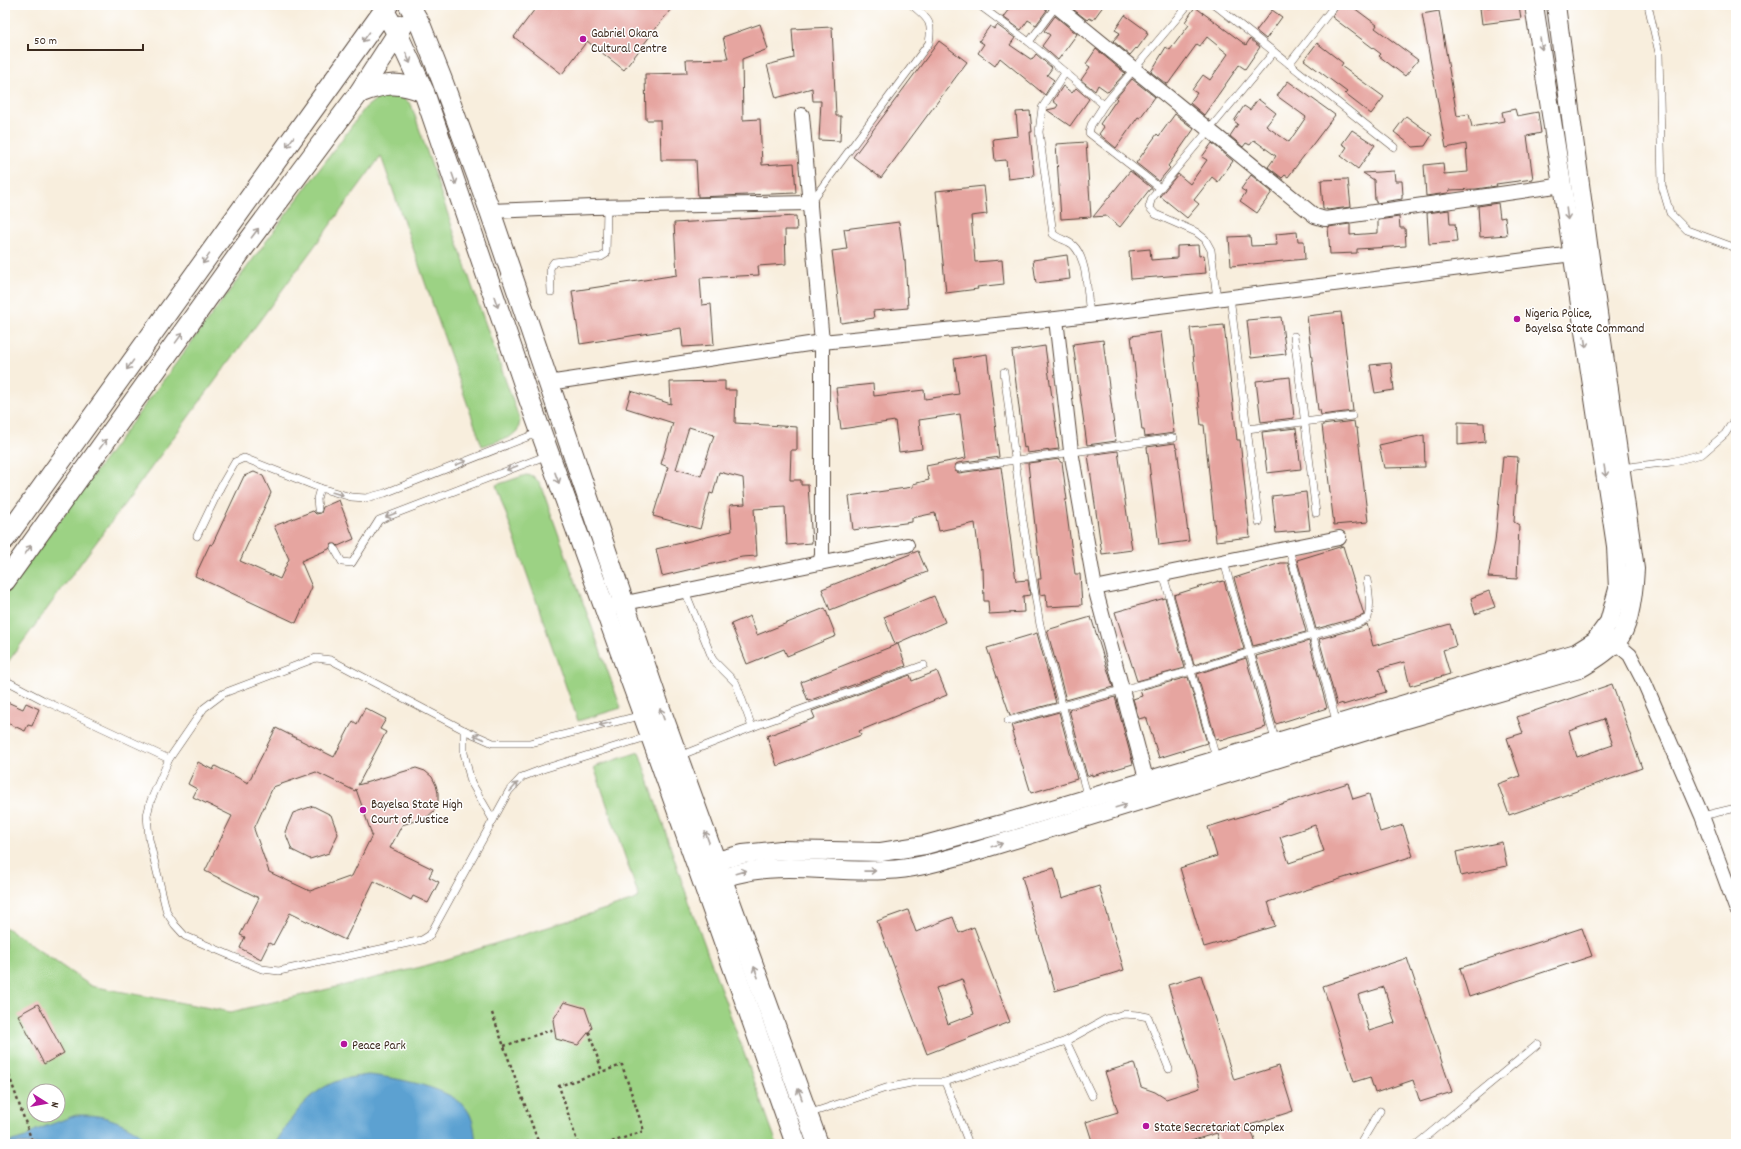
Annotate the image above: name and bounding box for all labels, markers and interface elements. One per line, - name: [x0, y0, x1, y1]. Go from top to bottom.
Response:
- place label: Gabriel Okara Cultural Centre: [591, 25, 667, 59]
- scale bar: [28, 26, 143, 52]
- one-way arrow: [362, 31, 370, 42]
- text: 50 m: [34, 33, 57, 50]
- marker: Gabriel Okara Cultural Centre: [578, 34, 588, 44]
- one-way arrow: [1537, 37, 1545, 50]
- one-way arrow: [405, 52, 412, 64]
- one-way arrow: [286, 137, 294, 148]
- one-way arrow: [451, 173, 458, 186]
- one-way arrow: [1563, 207, 1571, 220]
- one-way arrow: [251, 227, 259, 238]
- one-way arrow: [202, 254, 210, 265]
- one-way arrow: [493, 296, 500, 309]
- place label: Nigeria Police, Bayelsa State Command: [1525, 305, 1644, 339]
- marker: Nigeria Police, Bayelsa State Command: [1512, 314, 1522, 324]
- one-way arrow: [175, 333, 183, 344]
- one-way arrow: [1581, 335, 1589, 348]
- one-way arrow: [126, 359, 134, 370]
- one-way arrow: [99, 439, 107, 450]
- one-way arrow: [454, 459, 466, 466]
- one-way arrow: [1601, 464, 1609, 477]
- one-way arrow: [507, 465, 519, 473]
- one-way arrow: [554, 472, 562, 484]
- one-way arrow: [331, 490, 344, 498]
- one-way arrow: [385, 512, 397, 520]
- one-way arrow: [24, 544, 32, 555]
- one-way arrow: [658, 709, 666, 721]
- one-way arrow: [599, 721, 612, 729]
- one-way arrow: [474, 733, 486, 740]
- one-way arrow: [509, 781, 518, 792]
- place label: Bayelsa State High Court of Justice: [371, 796, 463, 830]
- one-way arrow: [1114, 802, 1127, 809]
- marker: Bayelsa State High Court of Justice: [358, 805, 368, 815]
- one-way arrow: [702, 831, 710, 843]
- one-way arrow: [990, 841, 1003, 848]
- one-way arrow: [863, 867, 876, 875]
- one-way arrow: [734, 868, 747, 876]
- one-way arrow: [752, 966, 759, 979]
- place label: Peace Park: [352, 1037, 406, 1056]
- marker: Peace Park: [339, 1039, 349, 1049]
- north arrow: [26, 1083, 66, 1123]
- one-way arrow: [796, 1089, 804, 1101]
- text: N: [45, 1100, 62, 1109]
- place label: State Secretariat Complex: [1154, 1119, 1284, 1138]
- marker: State Secretariat Complex: [1141, 1121, 1151, 1131]

